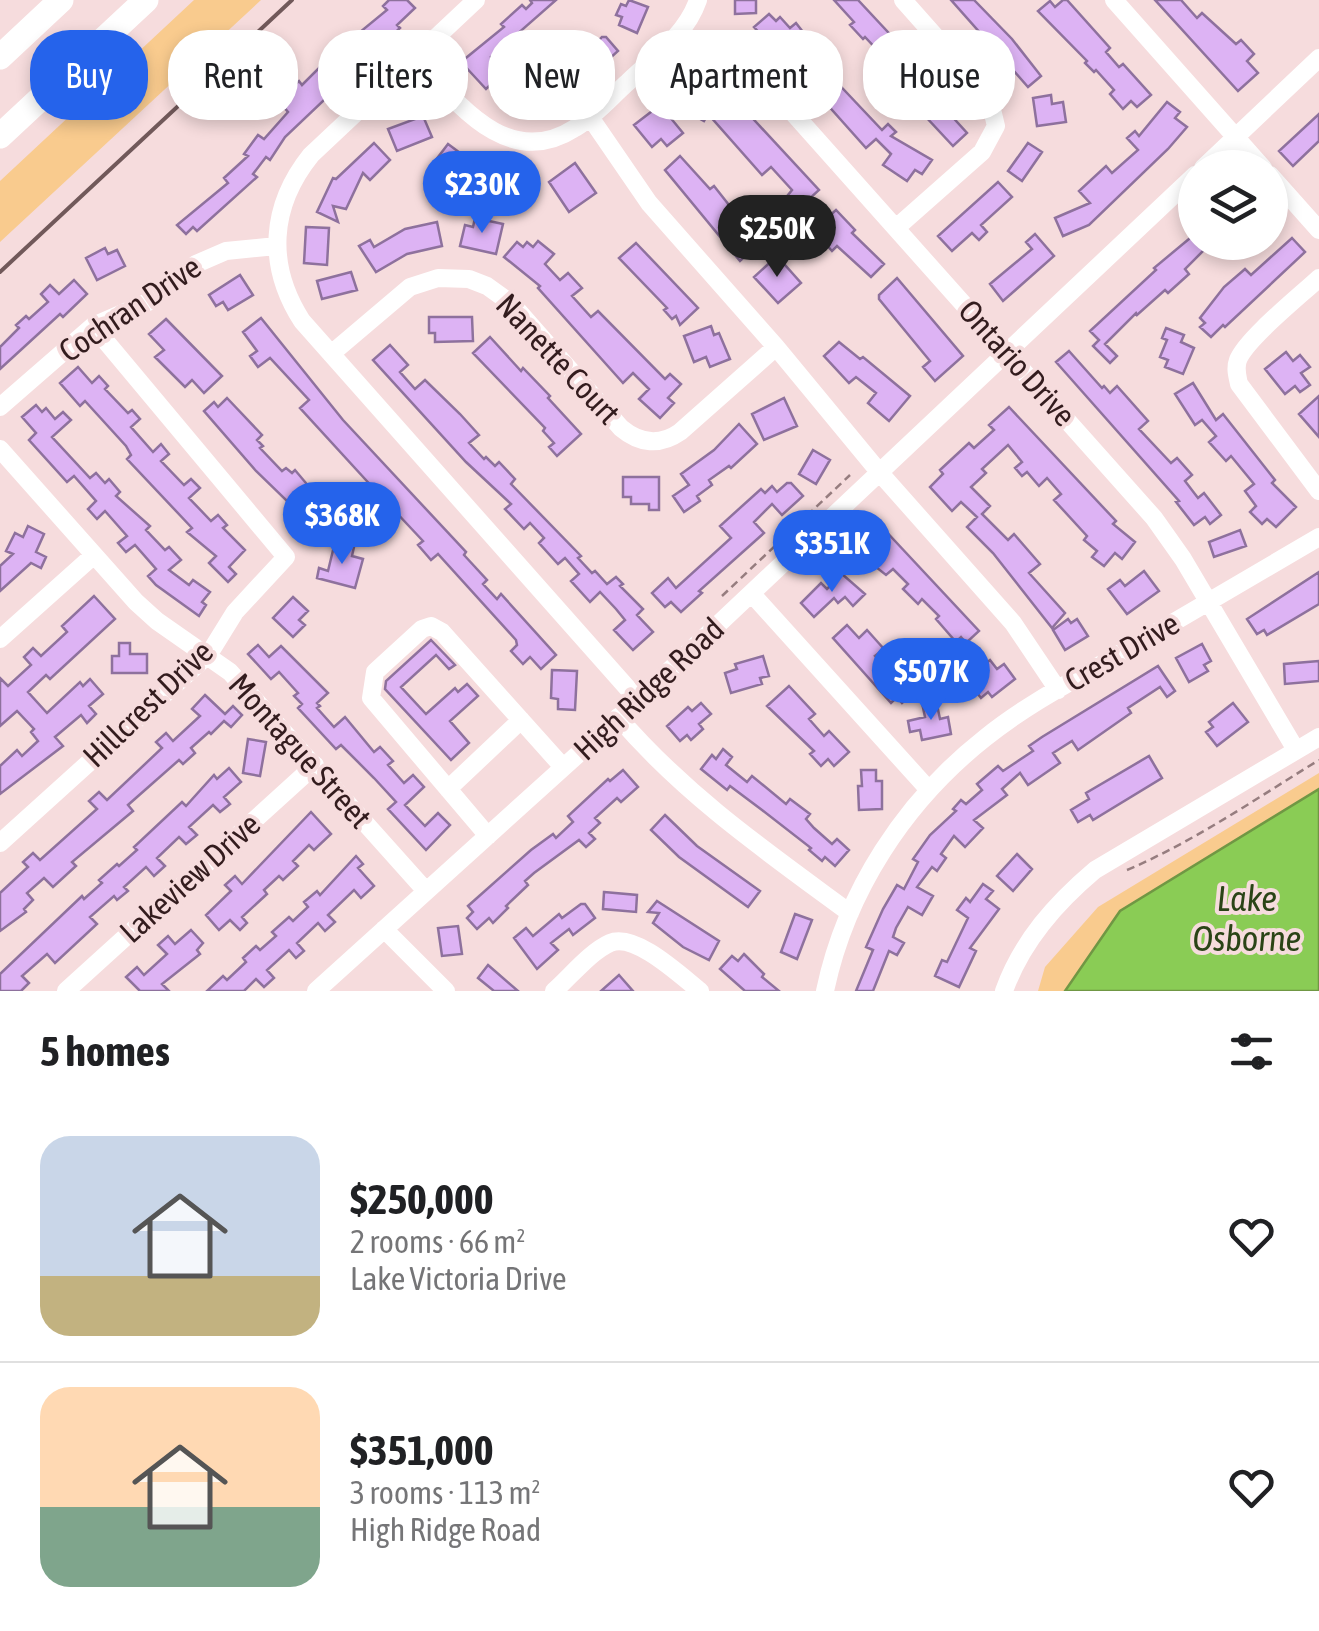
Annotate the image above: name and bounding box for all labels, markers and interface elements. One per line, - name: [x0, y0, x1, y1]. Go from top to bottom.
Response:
- chip: Buy: [30, 30, 148, 120]
- chip: Rent: [168, 30, 298, 120]
- chip: Filters: [318, 30, 468, 120]
- chip: New: [488, 30, 615, 120]
- chip: Apartment: [635, 30, 843, 120]
- chip: House: [863, 30, 1015, 120]
- map controls: [1178, 150, 1288, 260]
- button: layers: [1178, 150, 1288, 260]
- pin: $230K: [412, 151, 552, 236]
- text: $230K: [445, 165, 519, 202]
- pin: $250K: [707, 195, 847, 280]
- text: $250K: [740, 209, 814, 246]
- street label: Cochran Drive: [52, 248, 207, 369]
- street label: Nanette Court: [489, 286, 628, 431]
- street label: Ontario Drive: [951, 292, 1084, 433]
- pin: $368K: [272, 482, 412, 567]
- text: $368K: [305, 496, 379, 533]
- pin: $351K: [762, 510, 902, 595]
- text: $351K: [795, 524, 869, 561]
- street label: Crest Drive: [1058, 604, 1185, 699]
- street label: High Ridge Road: [566, 610, 731, 767]
- street label: Hillcrest Drive: [75, 633, 220, 774]
- pin: $507K: [861, 638, 1001, 723]
- text: $507K: [894, 652, 968, 689]
- street label: Montague Street: [222, 666, 379, 835]
- street label: Lakeview Drive: [112, 805, 267, 950]
- water label: Lake Osborne: [1192, 878, 1302, 958]
- icon: filters: [1224, 1024, 1279, 1079]
- text: 5 homes: [40, 1027, 170, 1075]
- text: $250,000: [350, 1175, 494, 1223]
- icon: home: [120, 1176, 240, 1296]
- icon: heart: [1224, 1209, 1279, 1264]
- text: 2 rooms · 66 m²: [350, 1223, 525, 1260]
- text: Lake Victoria Drive: [350, 1260, 567, 1297]
- text: $351,000: [350, 1426, 494, 1474]
- icon: home: [120, 1427, 240, 1547]
- icon: heart: [1224, 1460, 1279, 1515]
- text: 3 rooms · 113 m²: [350, 1474, 540, 1511]
- text: High Ridge Road: [350, 1511, 541, 1548]

